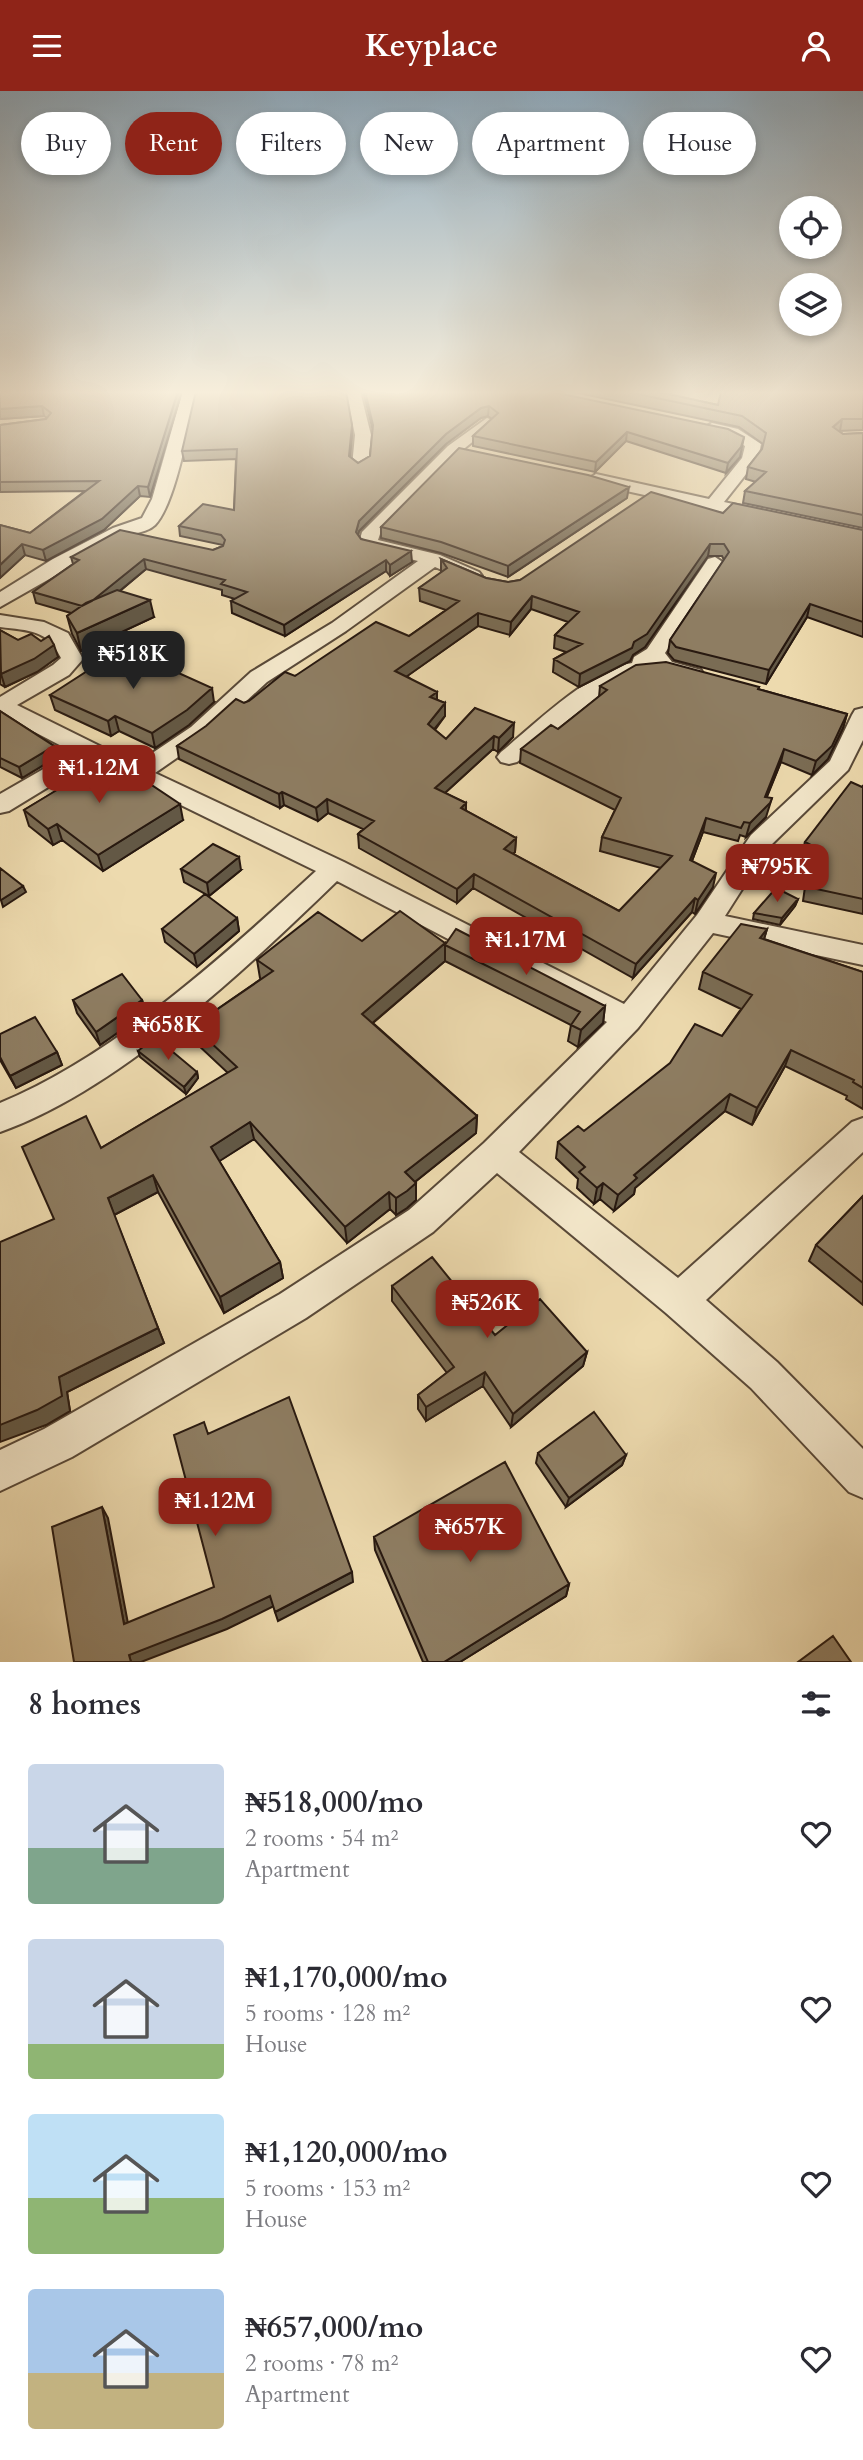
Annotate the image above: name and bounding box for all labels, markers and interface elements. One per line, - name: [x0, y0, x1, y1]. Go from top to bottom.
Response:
- text: Keyplace: [365, 24, 498, 68]
- icon: menu: [28, 27, 66, 65]
- icon: person: [797, 27, 835, 65]
- chip: Buy: [21, 112, 111, 175]
- chip: Rent: [125, 112, 222, 175]
- chip: Filters: [236, 112, 346, 175]
- chip: New: [360, 112, 458, 175]
- chip: Apartment: [472, 112, 629, 175]
- chip: House: [643, 112, 756, 175]
- map controls: [779, 196, 842, 336]
- button: locate: [779, 196, 842, 259]
- button: layers: [779, 273, 842, 336]
- pin: ₦518K: [84, 631, 182, 691]
- text: ₦518K: [98, 638, 168, 669]
- pin: ₦1.12M: [42, 745, 156, 805]
- text: ₦1.12M: [59, 752, 139, 783]
- pin: ₦795K: [728, 845, 826, 904]
- text: ₦795K: [742, 851, 812, 882]
- pin: ₦1.17M: [469, 917, 583, 977]
- text: ₦1.17M: [486, 924, 566, 955]
- pin: ₦658K: [119, 1003, 217, 1062]
- text: ₦658K: [133, 1009, 203, 1040]
- pin: ₦526K: [438, 1281, 536, 1340]
- text: ₦526K: [452, 1287, 522, 1318]
- pin: ₦1.12M: [158, 1479, 272, 1538]
- text: ₦1.12M: [175, 1485, 255, 1516]
- pin: ₦657K: [421, 1505, 519, 1564]
- text: ₦657K: [435, 1511, 505, 1542]
- text: 8 homes: [28, 1684, 141, 1725]
- icon: filters: [797, 1685, 835, 1723]
- text: ₦518,000/mo: [245, 1782, 423, 1823]
- icon: home: [84, 1792, 168, 1876]
- icon: heart: [797, 1815, 835, 1853]
- text: 2 rooms · 54 m²: [245, 1823, 398, 1854]
- text: Apartment: [245, 1854, 349, 1885]
- text: ₦1,170,000/mo: [245, 1957, 448, 1998]
- icon: home: [84, 1967, 168, 2051]
- icon: heart: [797, 1990, 835, 2028]
- text: 5 rooms · 128 m²: [245, 1998, 410, 2029]
- text: House: [245, 2029, 307, 2060]
- text: ₦1,120,000/mo: [245, 2132, 448, 2173]
- icon: home: [84, 2142, 168, 2226]
- icon: heart: [797, 2165, 835, 2203]
- text: 5 rooms · 153 m²: [245, 2173, 410, 2204]
- text: House: [245, 2204, 307, 2235]
- text: ₦657,000/mo: [245, 2307, 423, 2348]
- icon: home: [84, 2317, 168, 2401]
- icon: heart: [797, 2340, 835, 2378]
- text: 2 rooms · 78 m²: [245, 2348, 398, 2379]
- text: Apartment: [245, 2379, 349, 2410]

